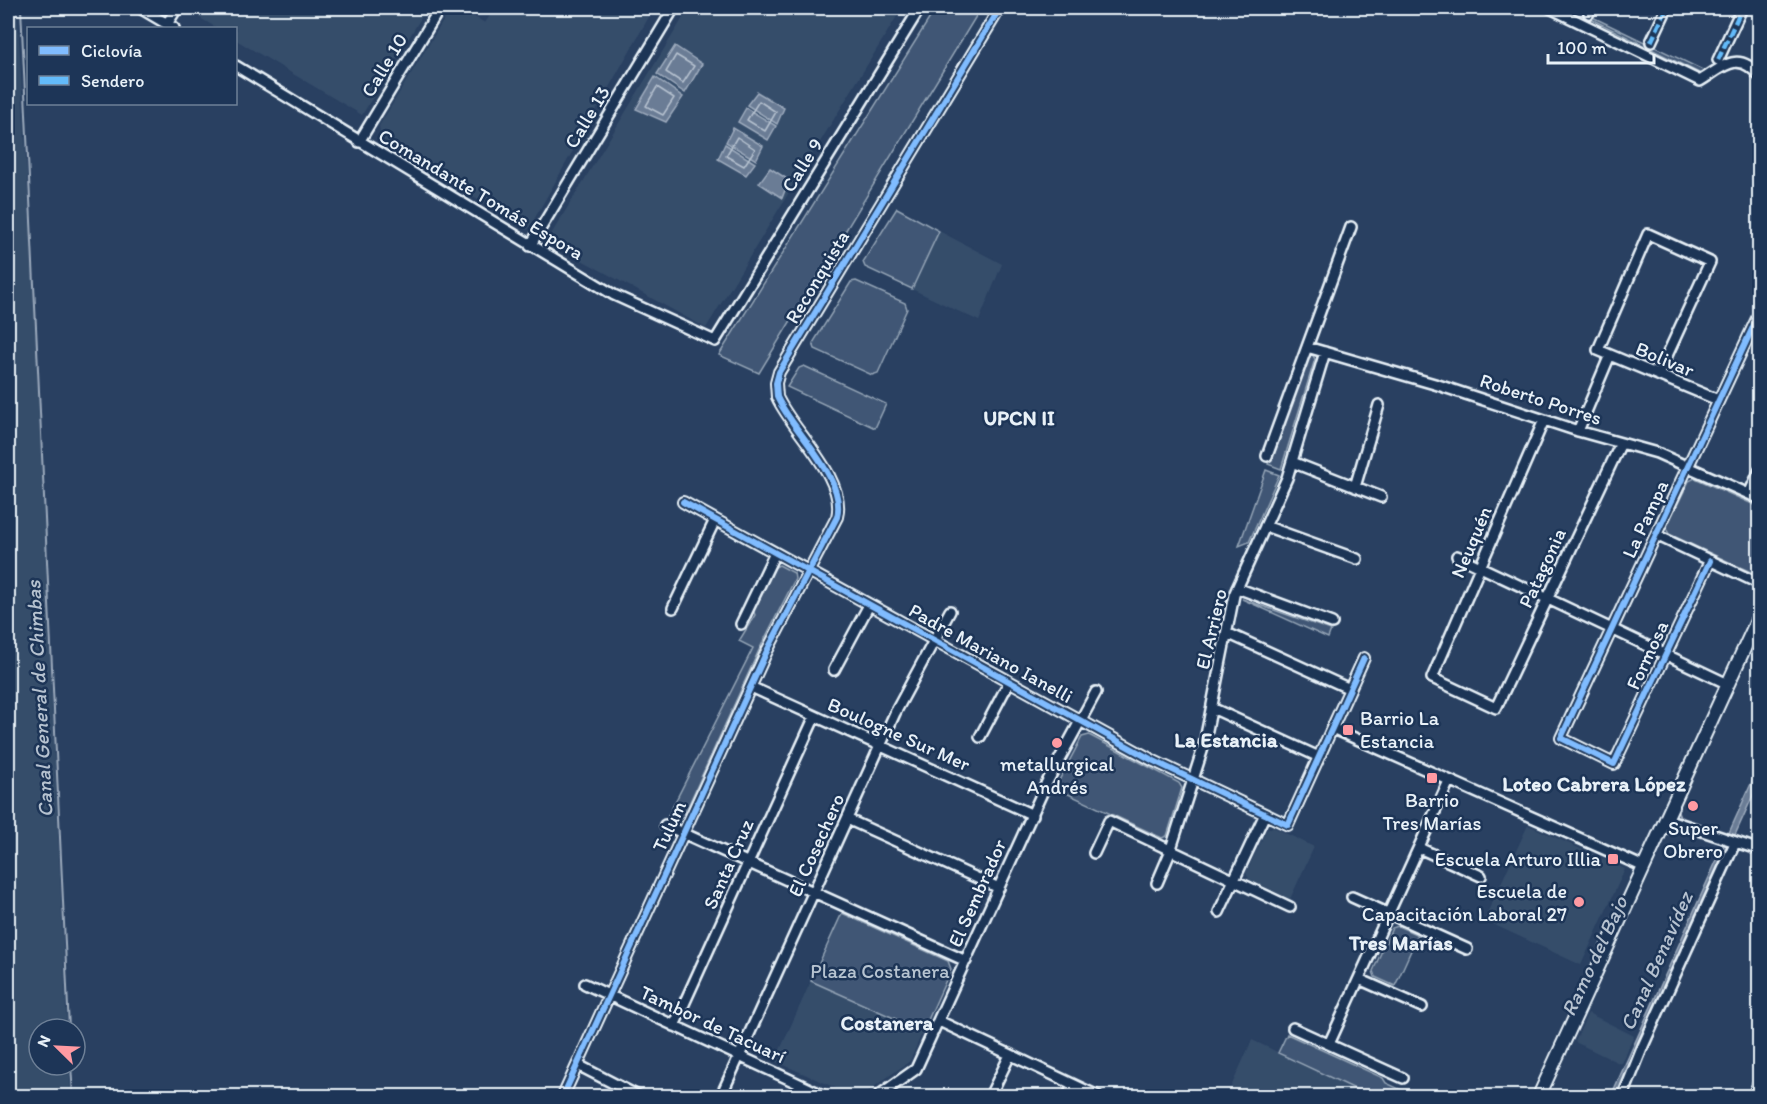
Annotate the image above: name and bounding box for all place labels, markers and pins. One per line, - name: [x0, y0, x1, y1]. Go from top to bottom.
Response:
- place label: Barrio La Estancia: [1360, 706, 1440, 753]
- marker: Barrio La Estancia: [1341, 723, 1355, 737]
- marker: metallurgical Andrés: [1050, 736, 1064, 750]
- place label: metallurgical Andrés: [1000, 752, 1114, 799]
- marker: Barrio Tres Marías: [1425, 771, 1439, 785]
- place label: Barrio Tres Marías: [1383, 788, 1482, 835]
- marker: Super Obrero: [1686, 799, 1700, 813]
- place label: Super Obrero: [1663, 816, 1723, 863]
- place label: Escuela Arturo Illia: [1435, 847, 1602, 871]
- marker: Escuela Arturo Illia: [1606, 852, 1620, 866]
- place label: Escuela de Capacitación Laboral 27: [1362, 879, 1567, 926]
- marker: Escuela de Capacitación Laboral 27: [1572, 895, 1586, 909]

